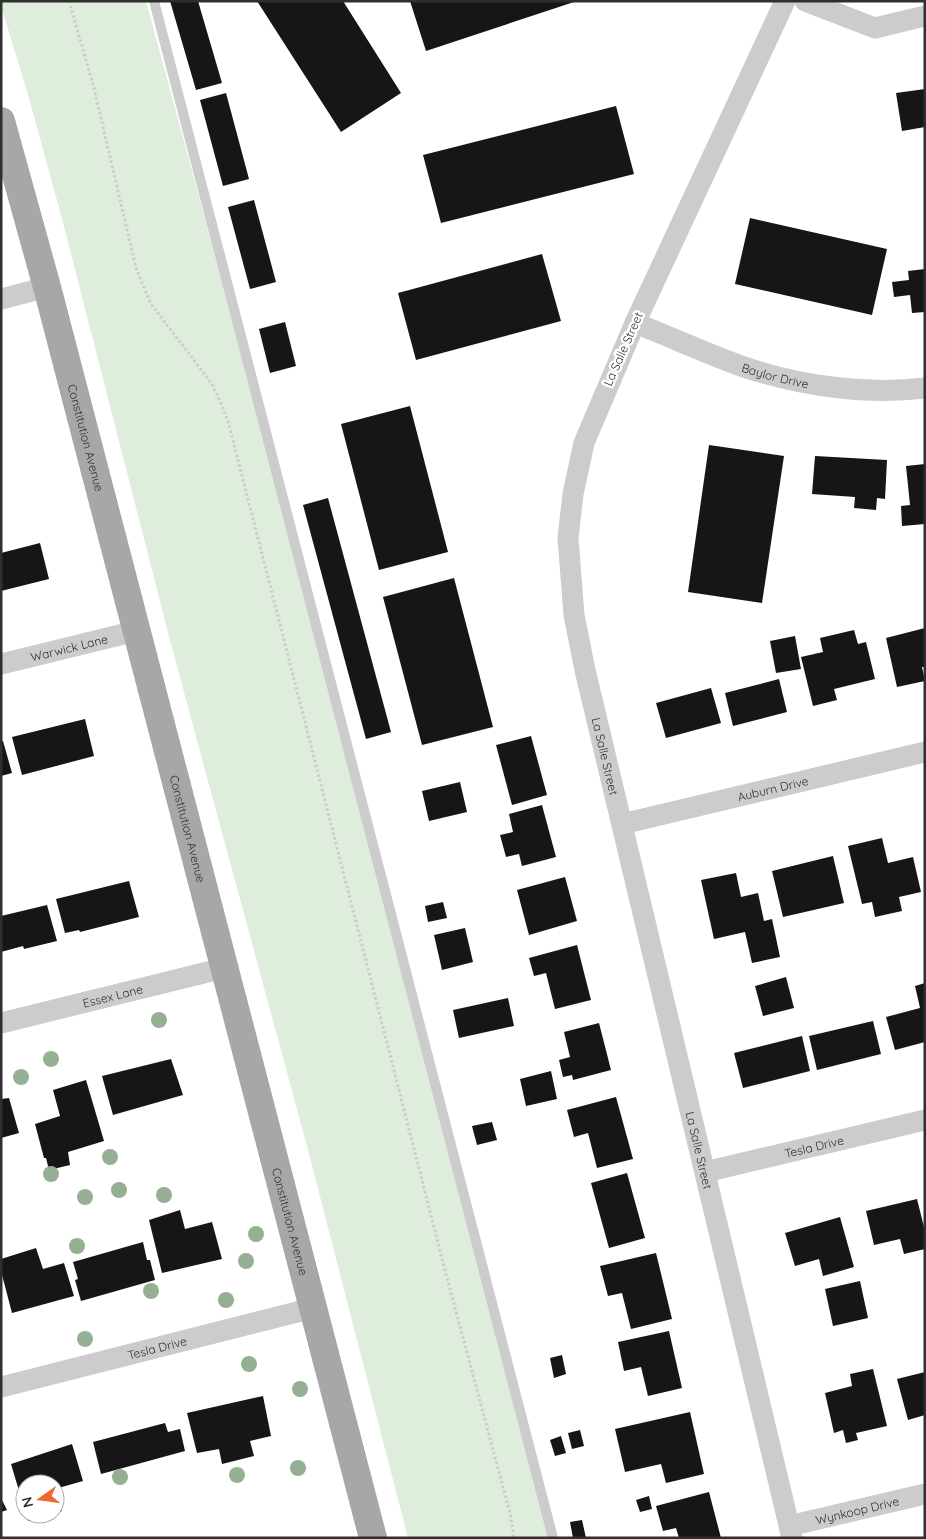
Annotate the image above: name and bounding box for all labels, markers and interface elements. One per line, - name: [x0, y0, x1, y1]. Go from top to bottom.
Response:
- street label: La Salle Street: [600, 310, 646, 388]
- street label: Baylor Drive: [740, 359, 810, 391]
- street label: Constitution Avenue: [65, 382, 108, 493]
- street label: Warwick Lane: [29, 631, 109, 664]
- street label: La Salle Street: [589, 716, 622, 796]
- street label: Auburn Drive: [736, 772, 810, 804]
- street label: Constitution Avenue: [167, 773, 209, 884]
- street label: Essex Lane: [81, 981, 144, 1010]
- street label: La Salle Street: [683, 1110, 716, 1190]
- street label: Tesla Drive: [783, 1132, 845, 1160]
- street label: Constitution Avenue: [269, 1166, 312, 1277]
- street label: Tesla Drive: [126, 1333, 188, 1362]
- north arrow: [15, 1474, 65, 1524]
- street label: Wynkoop Drive: [814, 1493, 901, 1527]
- text: N: [17, 1495, 37, 1509]

